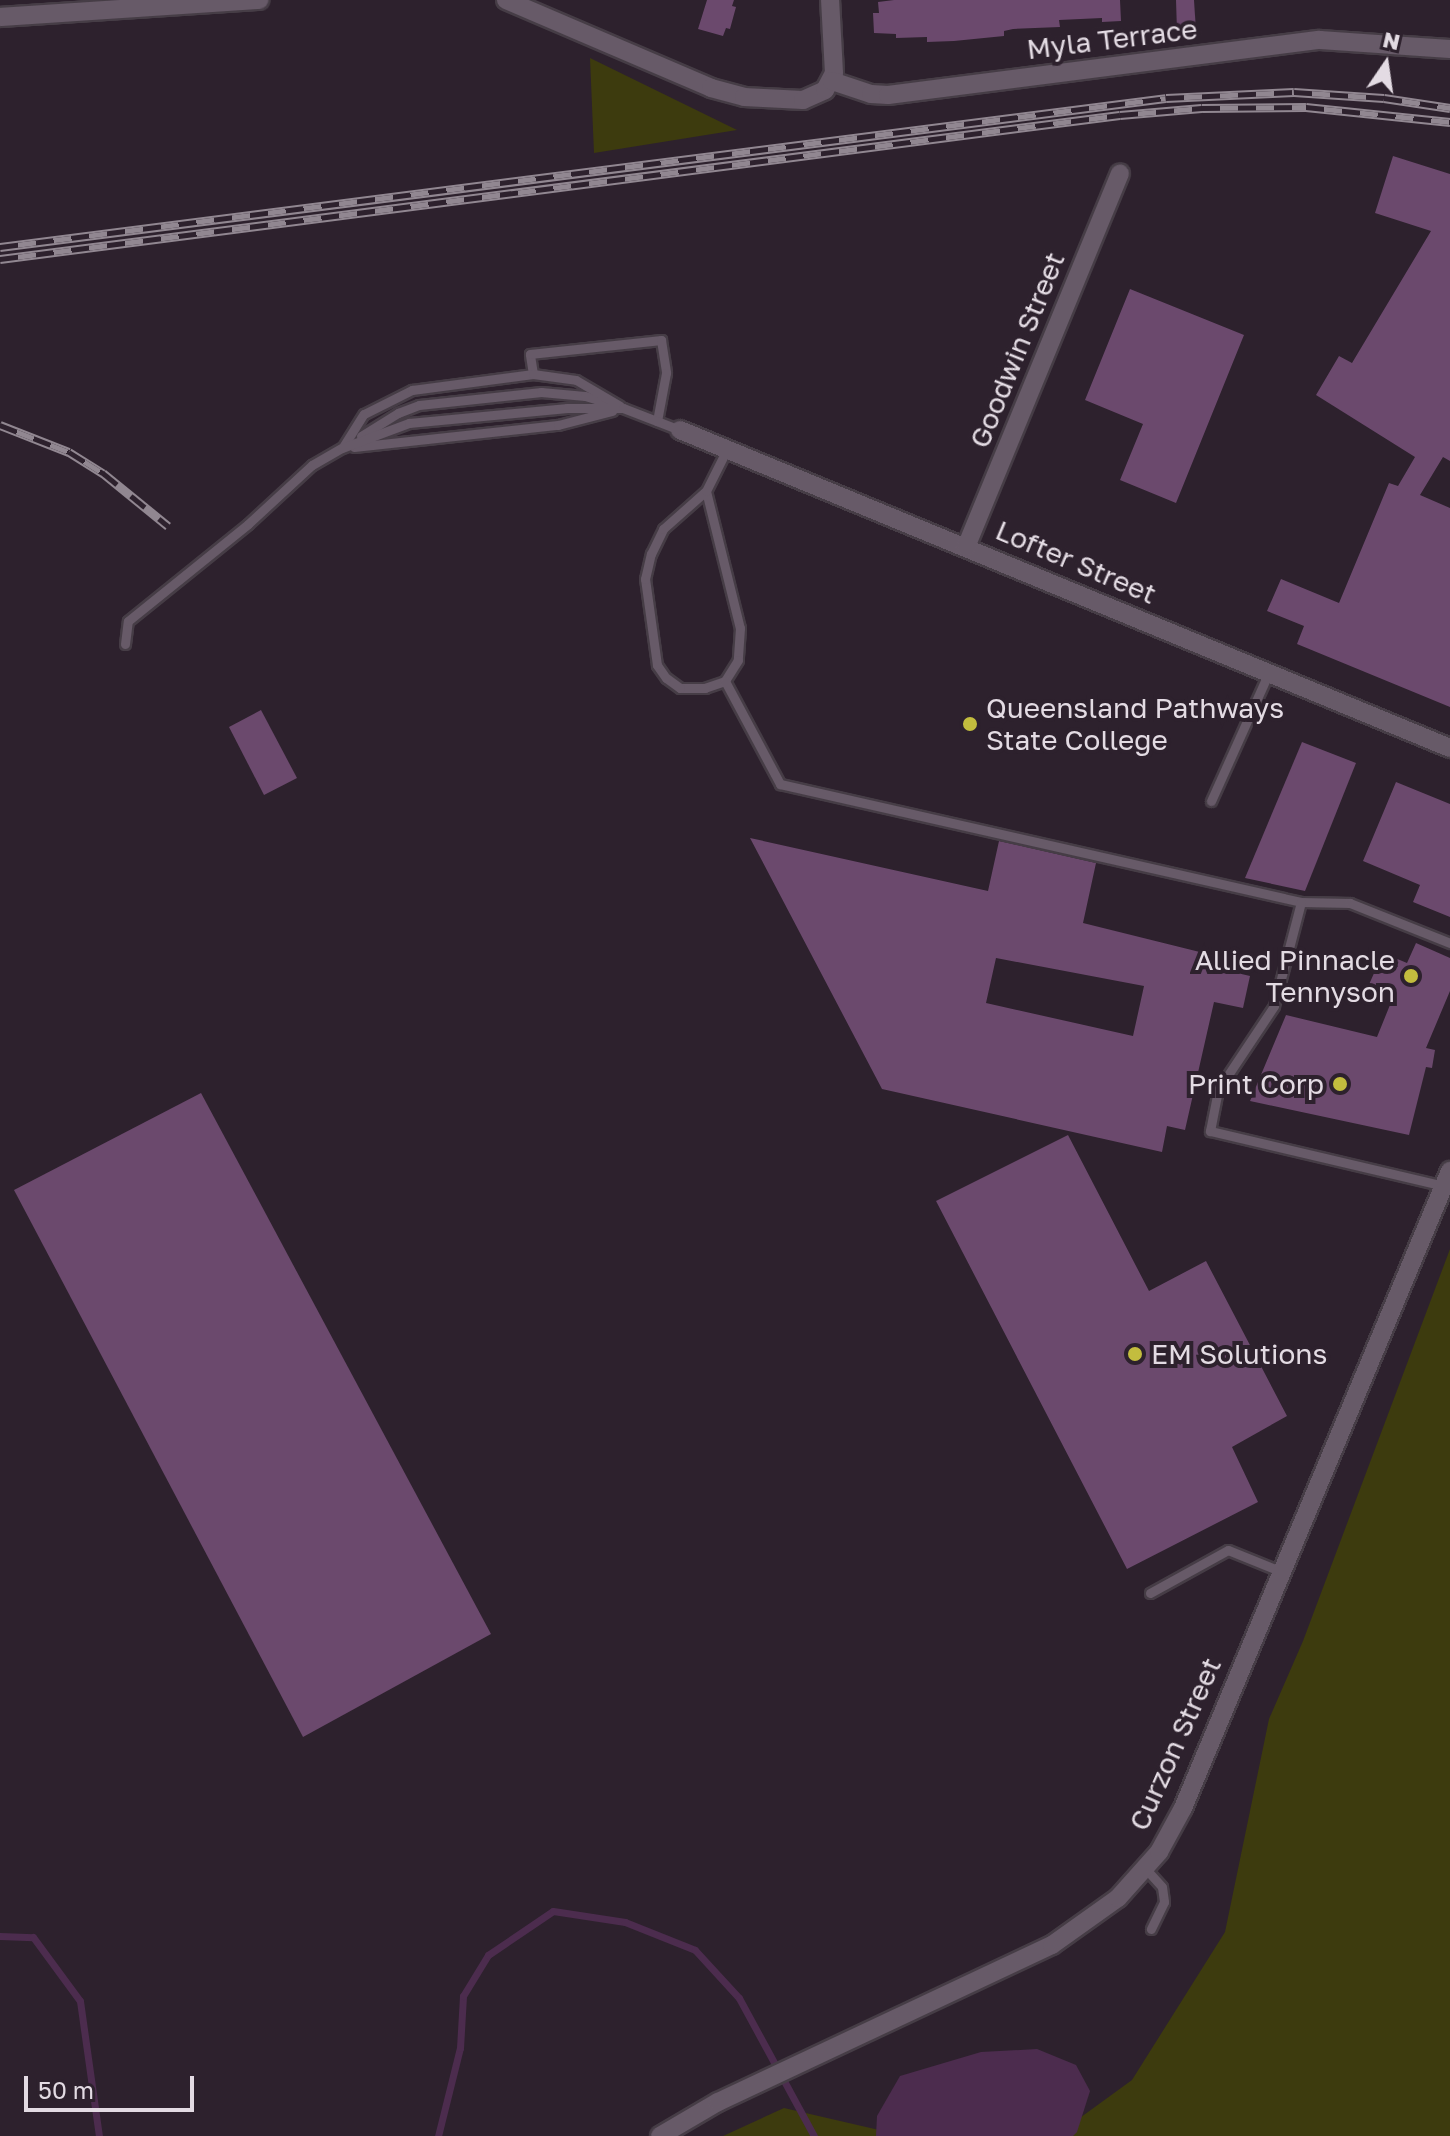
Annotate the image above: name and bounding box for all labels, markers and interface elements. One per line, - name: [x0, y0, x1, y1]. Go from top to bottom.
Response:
- street label: Myla Terrace: [1025, 12, 1199, 66]
- north arrow: [1346, 24, 1426, 104]
- text: N: [1380, 25, 1403, 55]
- street label: Goodwin Street: [962, 247, 1072, 453]
- street label: Lofter Street: [991, 513, 1161, 611]
- place label: Queensland Pathways State College: [986, 691, 1284, 757]
- marker: Queensland Pathways State College: [961, 715, 979, 733]
- place label: Allied Pinnacle Tennyson: [1195, 943, 1395, 1009]
- marker: Allied Pinnacle Tennyson: [1402, 967, 1420, 985]
- place label: Print Corp: [1188, 1067, 1324, 1101]
- marker: Print Corp: [1331, 1075, 1349, 1093]
- place label: EM Solutions: [1151, 1337, 1327, 1371]
- marker: EM Solutions: [1126, 1345, 1144, 1363]
- street label: Curzon Street: [1122, 1652, 1228, 1836]
- scale bar: [28, 2060, 198, 2110]
- text: 50 m: [38, 2075, 94, 2104]

